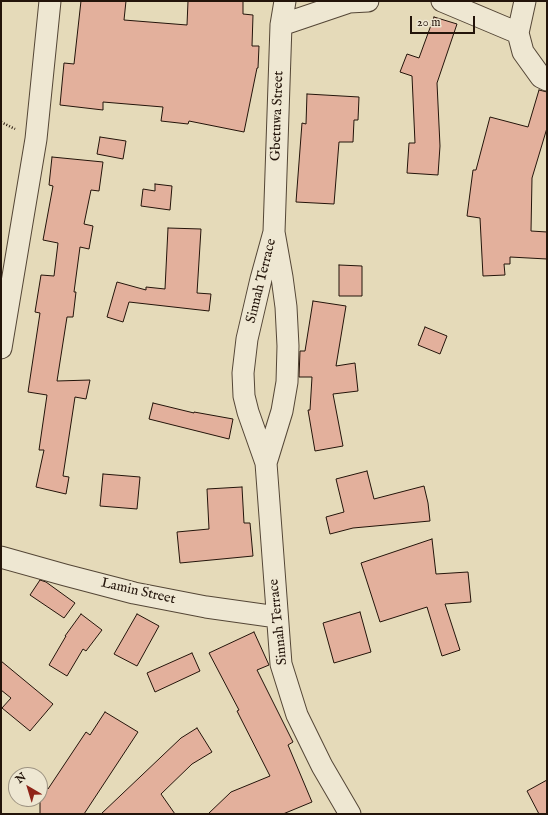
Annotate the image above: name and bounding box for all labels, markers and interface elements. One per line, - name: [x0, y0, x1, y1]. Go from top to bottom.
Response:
- scale bar: [412, 8, 477, 34]
- text: 20 m: [417, 15, 440, 30]
- street label: Gbetuwa Street: [268, 71, 288, 161]
- street label: Sinnah Terrace: [243, 237, 281, 325]
- street label: Lamin Street: [99, 575, 177, 609]
- street label: Sinnah Terrace: [266, 578, 292, 666]
- north arrow: [8, 767, 48, 807]
- text: N: [13, 770, 29, 787]

